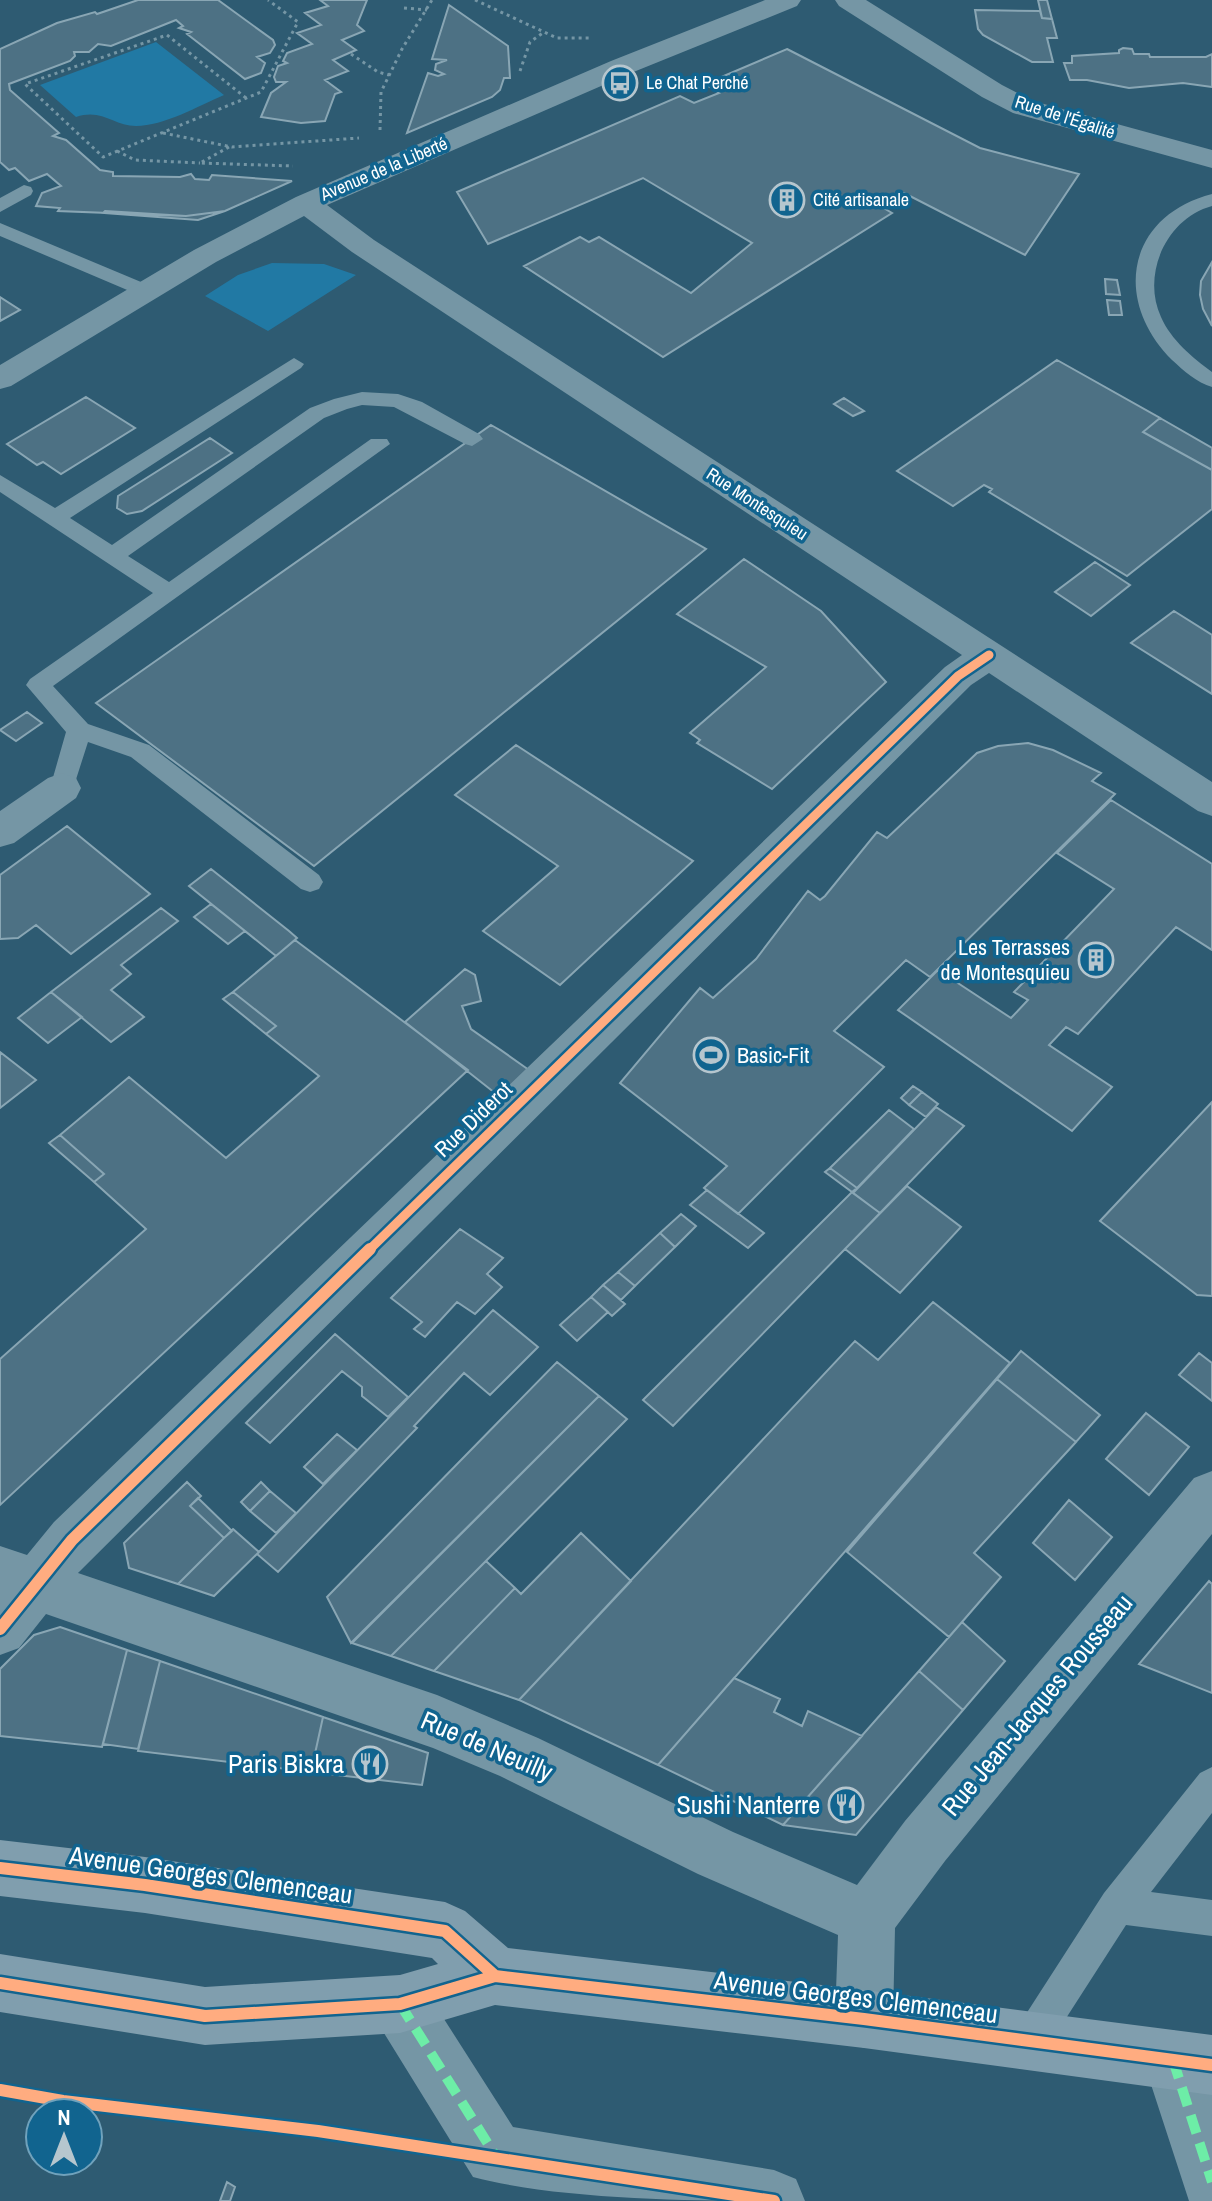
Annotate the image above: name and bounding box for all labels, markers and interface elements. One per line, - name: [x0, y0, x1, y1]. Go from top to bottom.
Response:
- bus stop icon: Le Chat Perché: [601, 64, 639, 102]
- place label: Le Chat Perché: [646, 70, 749, 95]
- street label: Rue de l'Égalité: [1012, 89, 1118, 144]
- street label: Avenue de la Liberté: [315, 130, 451, 207]
- building icon: Cité artisanale: [768, 181, 806, 219]
- place label: Cité artisanale: [813, 187, 909, 212]
- street label: Rue Montesquieu: [702, 461, 813, 546]
- place label: Les Terrasses de Montesquieu: [941, 932, 1070, 987]
- building icon: Les Terrasses de Montesquieu: [1077, 941, 1115, 979]
- sports icon: Basic-Fit: [692, 1036, 730, 1074]
- place label: Basic-Fit: [737, 1040, 809, 1070]
- street label: Rue Diderot: [428, 1074, 518, 1164]
- street label: Rue Jean-Jacques Rousseau: [933, 1586, 1140, 1823]
- street label: Rue de Neuilly: [416, 1702, 559, 1789]
- restaurant icon: Paris Biskra: [351, 1745, 389, 1783]
- place label: Paris Biskra: [228, 1746, 344, 1781]
- restaurant icon: Sushi Nanterre: [827, 1786, 865, 1824]
- place label: Sushi Nanterre: [677, 1787, 820, 1822]
- street label: Avenue Georges Clemenceau: [66, 1837, 355, 1912]
- street label: Avenue Georges Clemenceau: [711, 1962, 1000, 2031]
- north arrow: [24, 2097, 104, 2177]
- text: N: [57, 2102, 71, 2132]

